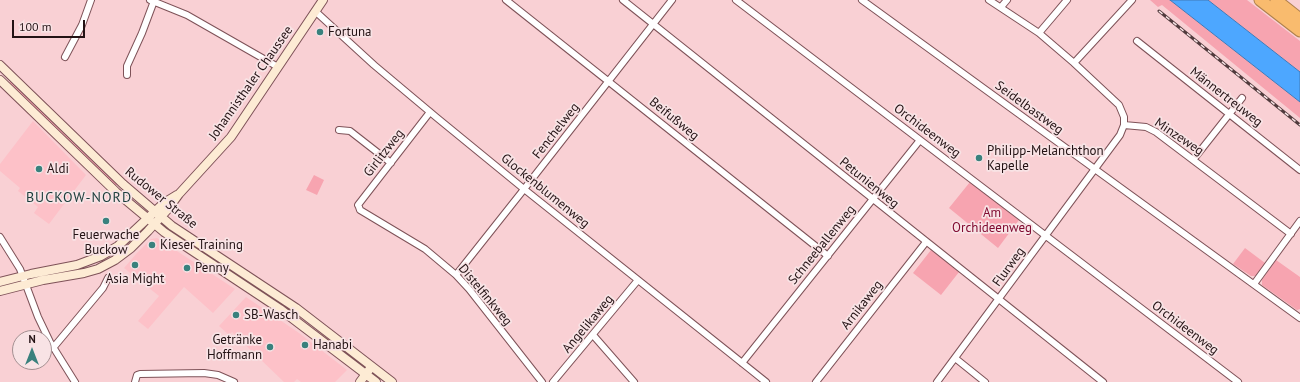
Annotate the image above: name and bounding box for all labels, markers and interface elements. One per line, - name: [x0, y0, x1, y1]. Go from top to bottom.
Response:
- scale bar: [14, 12, 87, 38]
- text: 100 m: [19, 19, 52, 34]
- street label: Johannisthaler Chaussee: [206, 23, 296, 143]
- place label: Fortuna: [328, 24, 371, 40]
- marker: Fortuna: [315, 27, 325, 37]
- street label: Männertreuweg: [1187, 64, 1265, 130]
- street label: Seidelbastweg: [992, 78, 1066, 138]
- street label: Beifußweg: [646, 94, 702, 144]
- street label: Fenchelweg: [529, 100, 583, 162]
- street label: Orchideenweg: [890, 101, 964, 161]
- street label: Minzeweg: [1152, 115, 1206, 159]
- street label: Girlitzweg: [361, 126, 407, 180]
- place label: Philipp-Melanchthon Kapelle: [987, 143, 1104, 174]
- street label: Glockenblumenweg: [498, 151, 592, 231]
- marker: Philipp-Melanchthon Kapelle: [974, 153, 984, 163]
- street label: Petunienweg: [836, 154, 902, 212]
- place label: Aldi: [47, 161, 69, 177]
- marker: Aldi: [34, 164, 44, 174]
- street label: Rudower Straße: [122, 164, 200, 232]
- district label: BUCKOW-NORD: [26, 190, 132, 206]
- street label: Schneeballenweg: [785, 202, 859, 288]
- park label: Am Orchideenweg: [952, 205, 1032, 236]
- marker: Feuerwache Buckow: [101, 216, 111, 226]
- place label: Feuerwache Buckow: [73, 227, 139, 258]
- place label: Kieser Training: [160, 237, 243, 253]
- marker: Kieser Training: [147, 240, 157, 250]
- street label: Flurweg: [990, 244, 1028, 290]
- marker: Asia Might: [130, 260, 140, 270]
- place label: Penny: [195, 260, 229, 276]
- street label: Distelfinkweg: [455, 261, 515, 329]
- marker: Penny: [182, 263, 192, 273]
- place label: Asia Might: [106, 271, 164, 287]
- street label: Arnikaweg: [838, 277, 886, 333]
- street label: Angelikaweg: [559, 292, 617, 356]
- street label: Orchideenweg: [1148, 298, 1222, 358]
- place label: SB-Wasch: [244, 307, 298, 323]
- marker: SB-Wasch: [231, 310, 241, 320]
- north arrow: [12, 330, 52, 370]
- text: N: [28, 332, 36, 346]
- place label: Getränke Hoffmann: [207, 332, 262, 363]
- place label: Hanabi: [313, 337, 352, 353]
- marker: Hanabi: [300, 340, 310, 350]
- marker: Getränke Hoffmann: [265, 342, 275, 352]

